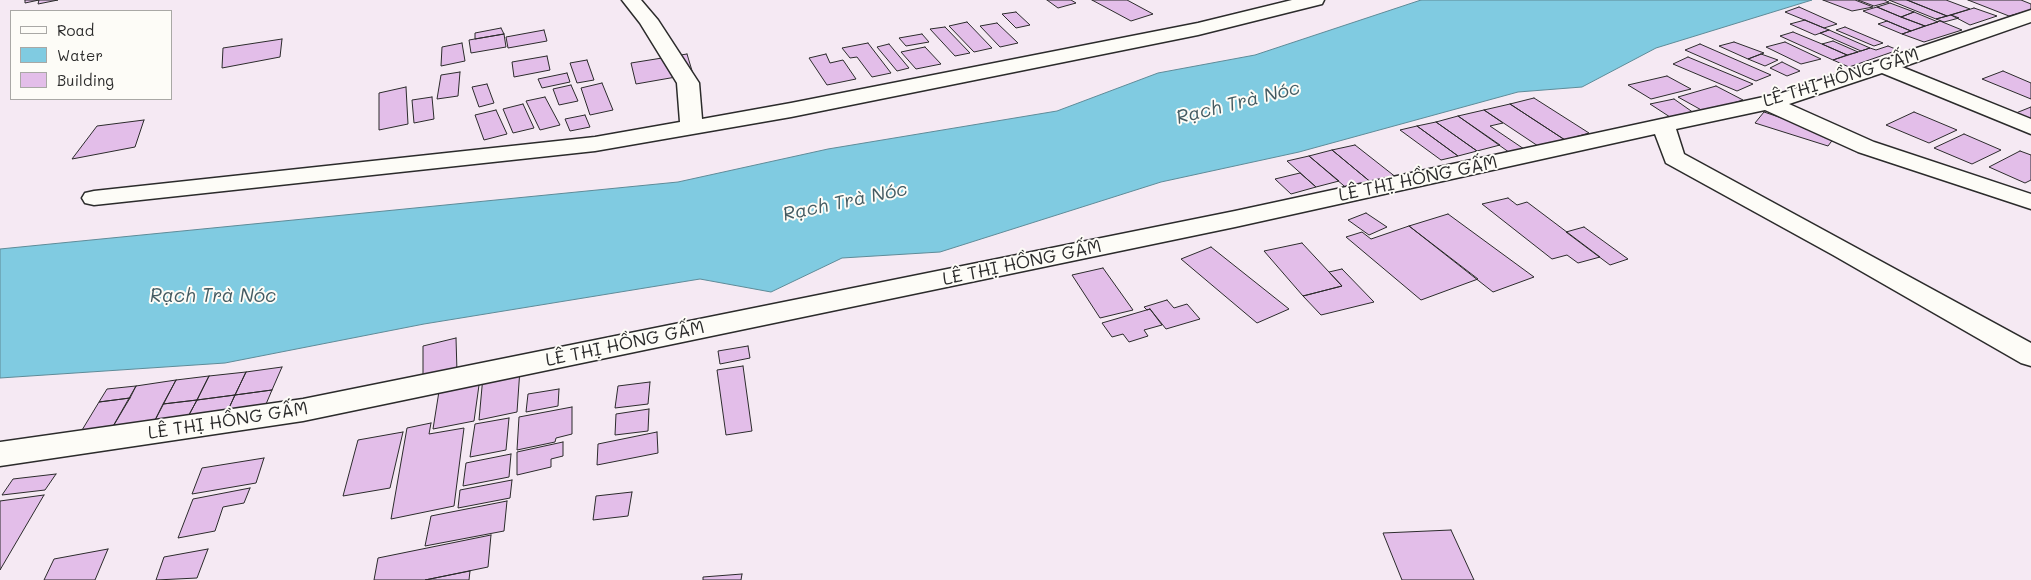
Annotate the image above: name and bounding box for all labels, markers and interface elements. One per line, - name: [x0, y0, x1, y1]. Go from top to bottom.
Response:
- legend: [10, 10, 172, 100]
- text: Road: [57, 20, 94, 40]
- street label: LÊ THỊ HỒNG GẤM: [1761, 44, 1921, 112]
- text: Water: [57, 45, 103, 65]
- text: Building: [57, 70, 114, 90]
- water label: Rạch Trà Nóc: [1174, 77, 1302, 129]
- street label: LÊ THỊ HỒNG GẤM: [1337, 152, 1499, 206]
- water label: Rạch Trà Nóc: [781, 178, 909, 226]
- street label: LÊ THỊ HỒNG GẤM: [941, 236, 1103, 290]
- water label: Rạch Trà Nóc: [150, 285, 276, 307]
- street label: LÊ THỊ HỒNG GẤM: [544, 317, 706, 371]
- street label: LÊ THỊ HỒNG GẤM: [146, 398, 310, 444]

